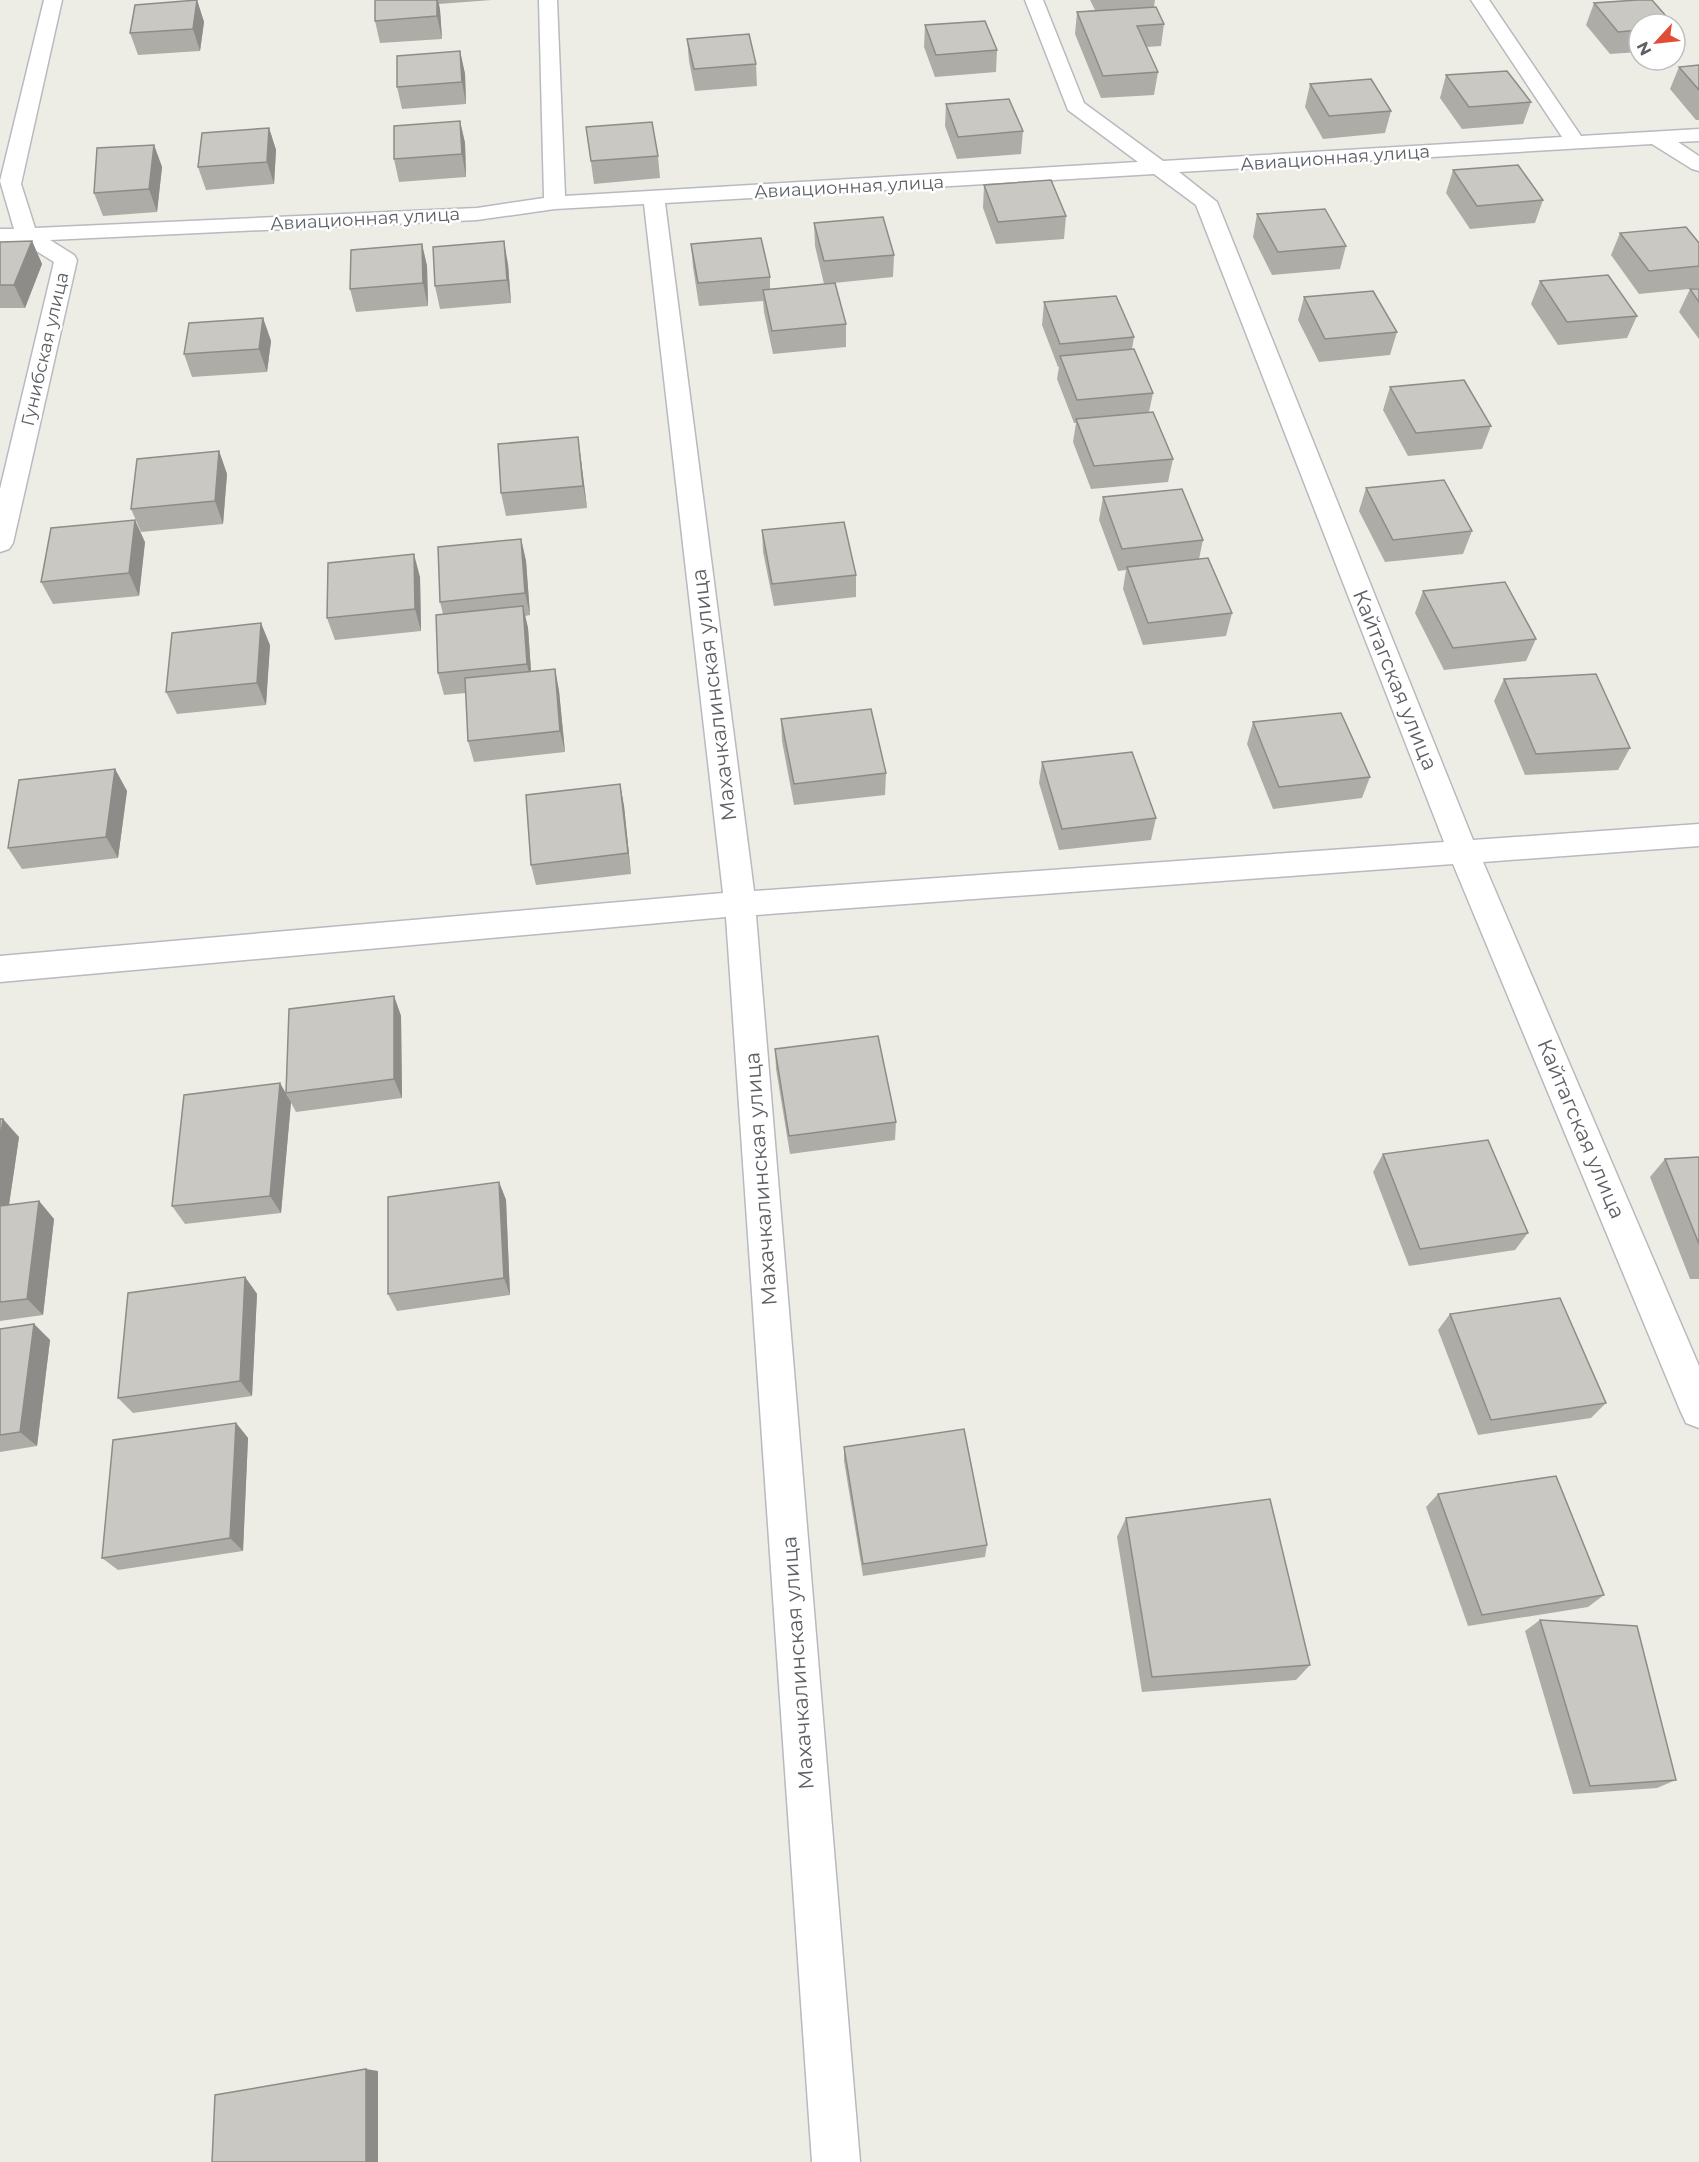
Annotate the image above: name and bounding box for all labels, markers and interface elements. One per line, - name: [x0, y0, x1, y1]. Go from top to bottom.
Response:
- north arrow: [1627, 12, 1687, 72]
- text: N: [1633, 39, 1655, 59]
- street label: Авиационная улица: [1239, 140, 1431, 176]
- street label: Авиационная улица: [754, 171, 944, 203]
- street label: Авиационная улица: [270, 203, 460, 235]
- street label: Гунибская улица: [17, 270, 73, 428]
- street label: Махачкалинская улица: [686, 567, 741, 823]
- street label: Кайтагская улица: [1348, 586, 1443, 774]
- street label: Кайтагская улица: [1532, 1035, 1631, 1222]
- street label: Махачкалинская улица: [739, 1051, 782, 1307]
- street label: Махачкалинская улица: [776, 1535, 819, 1791]

